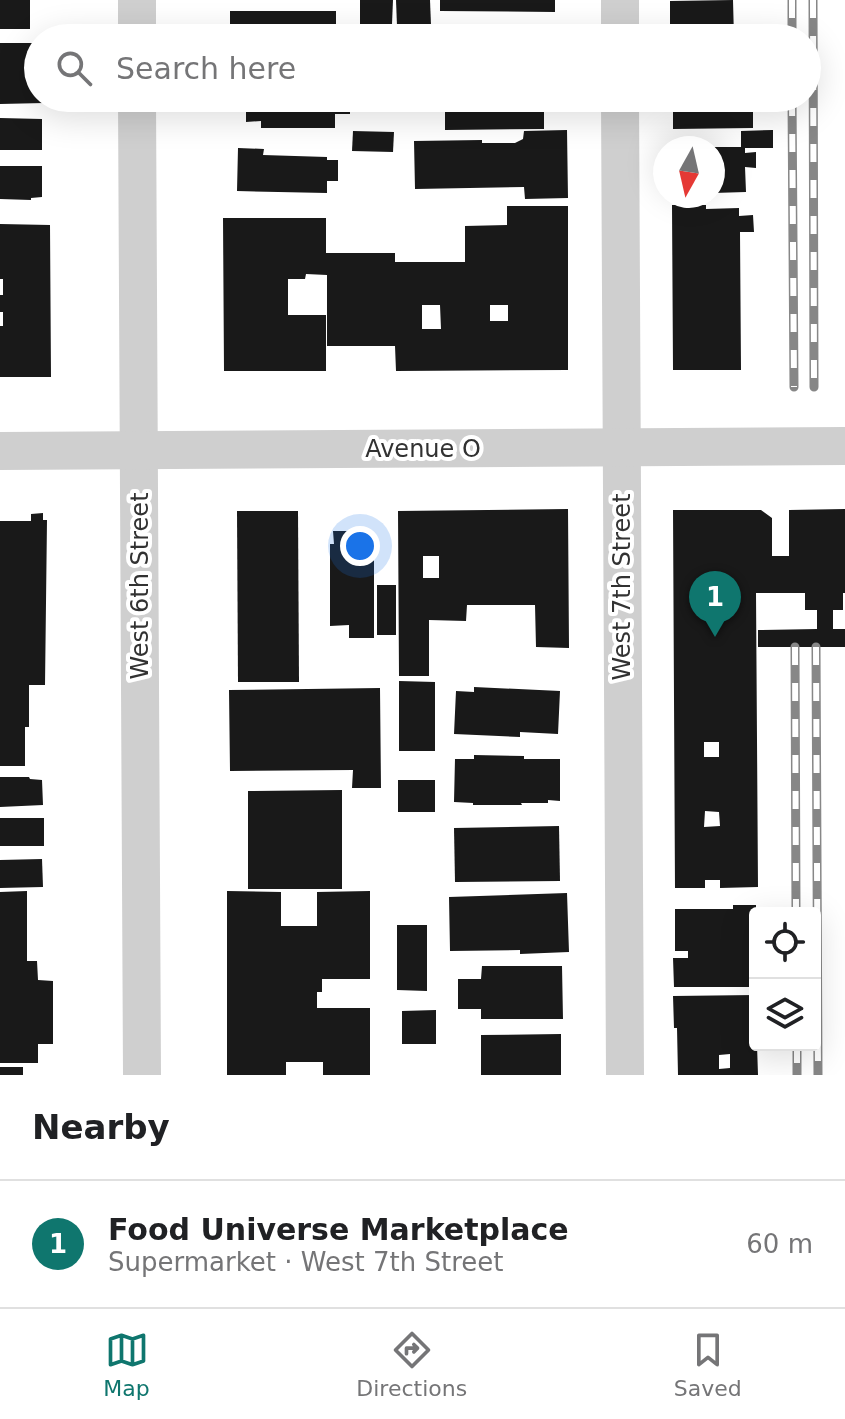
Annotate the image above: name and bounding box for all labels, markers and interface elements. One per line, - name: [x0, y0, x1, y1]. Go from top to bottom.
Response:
- search box: [24, 24, 821, 112]
- icon: search: [52, 46, 96, 90]
- text: Search here: [116, 51, 296, 86]
- north arrow: [653, 136, 725, 208]
- street label: Avenue O: [365, 435, 481, 463]
- street label: West 6th Street: [126, 492, 154, 680]
- street label: West 7th Street: [608, 493, 636, 681]
- your location: [340, 526, 380, 566]
- pin: 1: [689, 571, 741, 637]
- map controls: [749, 907, 821, 1051]
- button: locate: [749, 907, 821, 979]
- button: layers: [749, 979, 821, 1051]
- text: Nearby: [32, 1107, 170, 1147]
- text: Food Universe Marketplace: [108, 1212, 569, 1247]
- text: 1: [49, 1229, 67, 1259]
- text: 60 m: [746, 1229, 813, 1259]
- text: Supermarket · West 7th Street: [108, 1247, 503, 1277]
- tab: Map: [103, 1328, 150, 1401]
- tab: Directions: [356, 1328, 467, 1401]
- tab: Saved: [674, 1328, 742, 1401]

